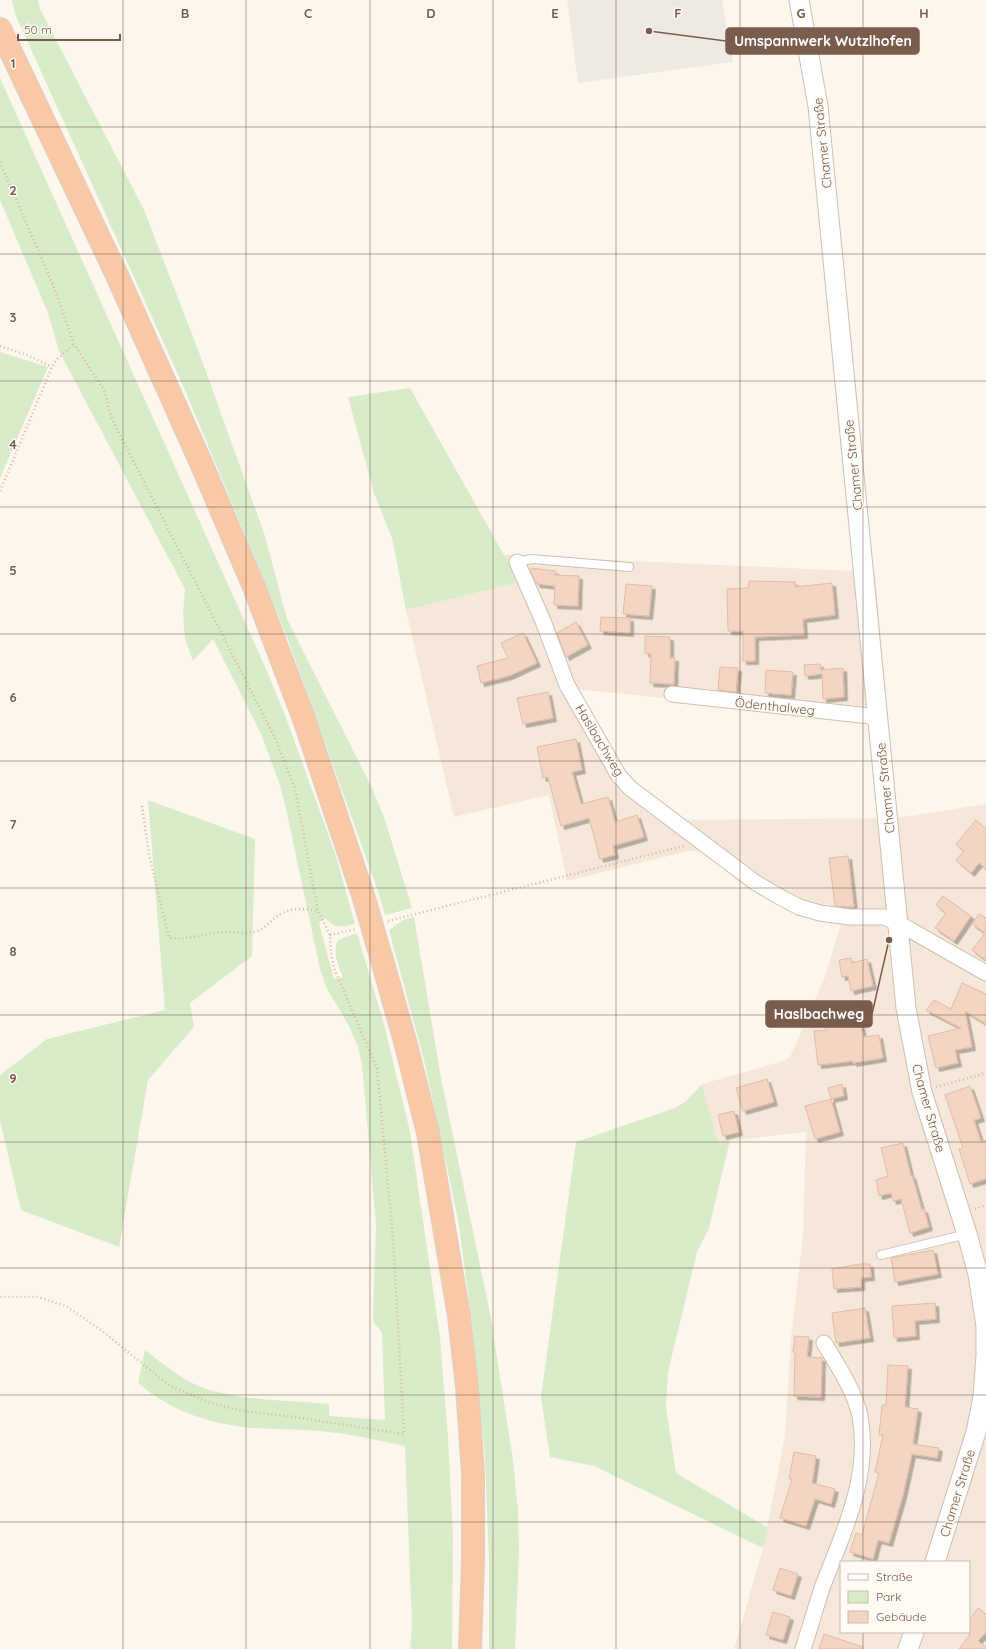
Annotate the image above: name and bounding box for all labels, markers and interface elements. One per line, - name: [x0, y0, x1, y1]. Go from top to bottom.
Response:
- text: B: [181, 5, 189, 21]
- text: C: [304, 5, 312, 21]
- text: D: [426, 5, 436, 21]
- text: E: [551, 5, 559, 21]
- text: F: [674, 5, 682, 21]
- text: G: [796, 5, 806, 21]
- text: H: [919, 5, 929, 21]
- scale bar: [18, 16, 120, 42]
- text: 50 m: [24, 22, 52, 37]
- callout: Umspannwerk Wutzlhofen: [726, 28, 919, 54]
- text: Umspannwerk Wutzlhofen: [734, 32, 912, 50]
- text: 1: [10, 55, 16, 71]
- street label: Chamer Straße: [809, 97, 835, 189]
- text: 2: [9, 182, 17, 198]
- text: 3: [10, 309, 17, 325]
- street label: Chamer Straße: [840, 419, 866, 511]
- text: 4: [9, 436, 17, 452]
- text: 5: [9, 562, 17, 578]
- text: 6: [9, 689, 17, 705]
- street label: Ödenthalweg: [734, 694, 816, 718]
- street label: Haslbachweg: [572, 701, 628, 779]
- street label: Chamer Straße: [872, 742, 898, 834]
- text: 7: [9, 816, 17, 832]
- text: 8: [9, 943, 17, 959]
- callout: Haslbachweg: [766, 1001, 872, 1027]
- text: Haslbachweg: [774, 1005, 864, 1023]
- street label: Chamer Straße: [909, 1062, 949, 1154]
- text: 9: [9, 1070, 17, 1086]
- street label: Chamer Straße: [936, 1447, 978, 1539]
- legend: [840, 1561, 970, 1633]
- text: Straße: [876, 1569, 913, 1584]
- text: Park: [876, 1589, 901, 1604]
- text: Gebäude: [876, 1609, 927, 1624]

